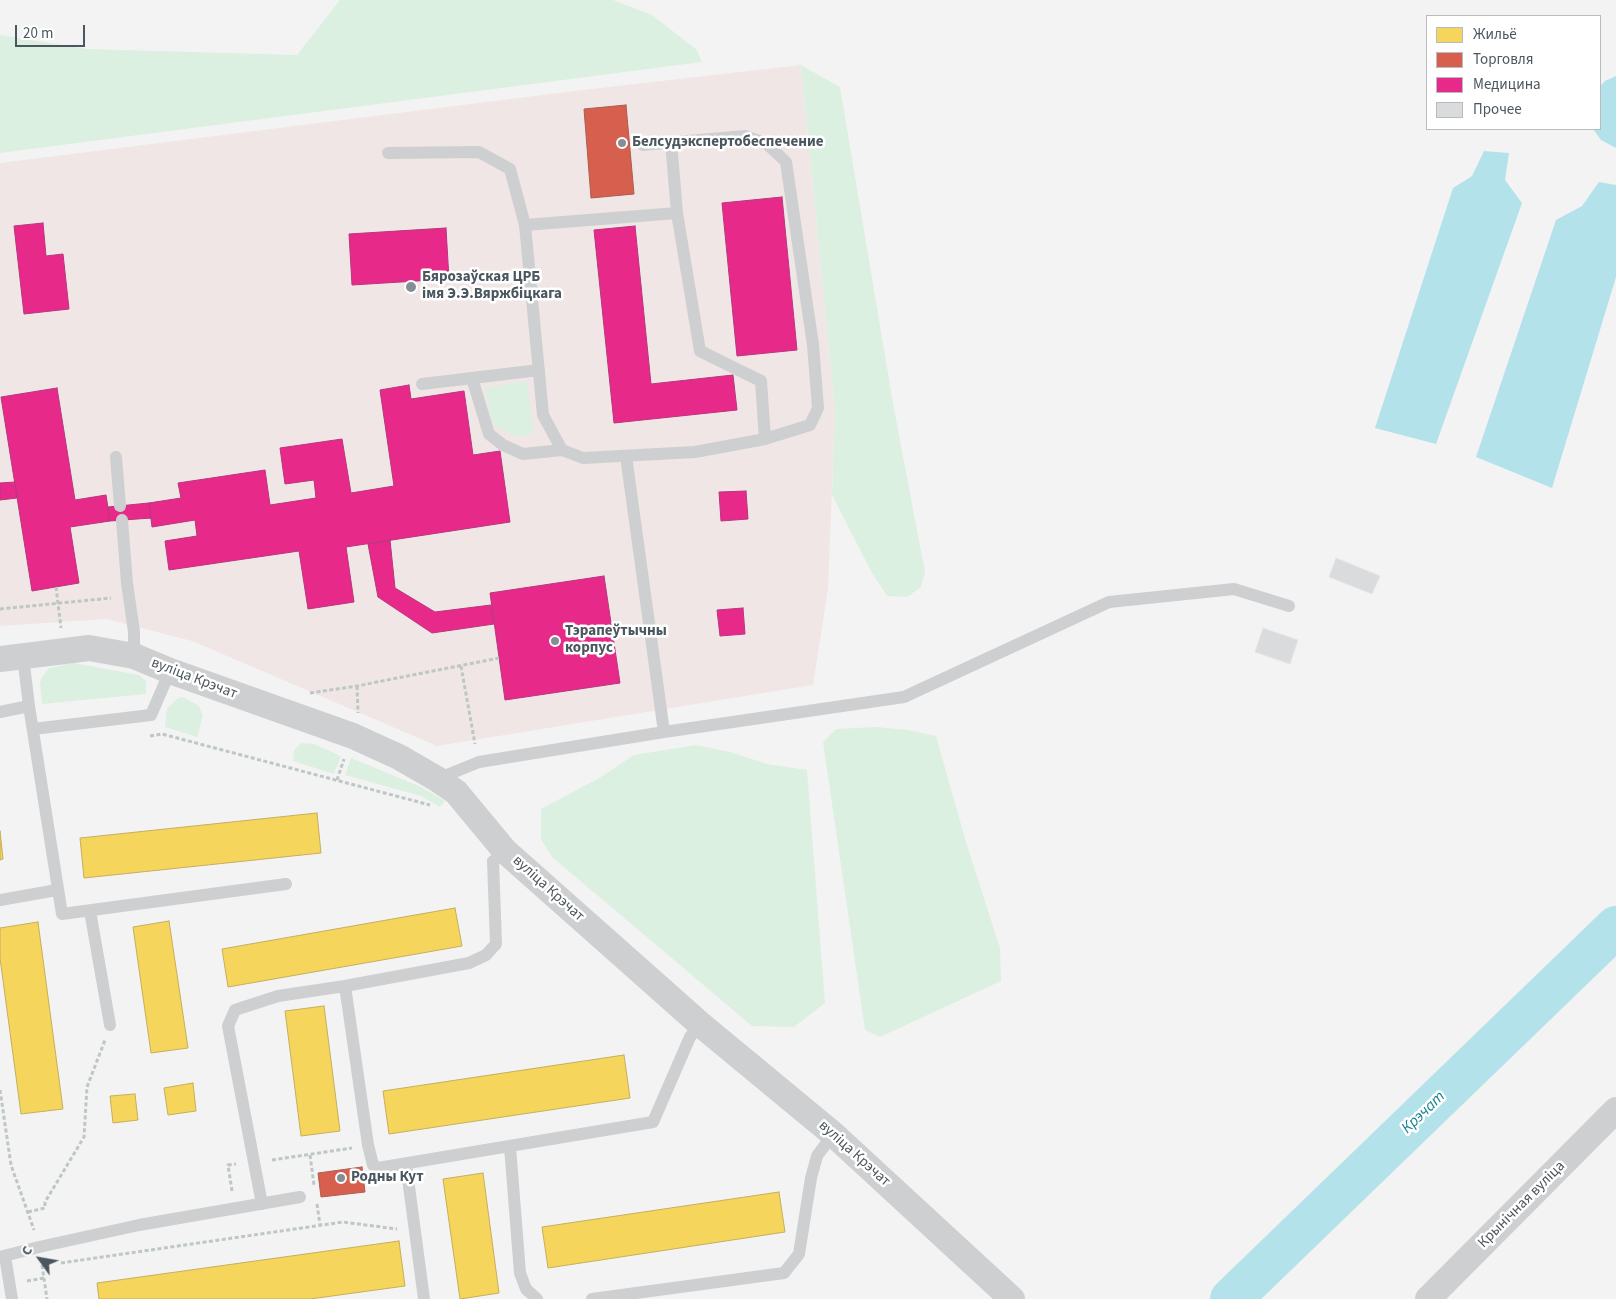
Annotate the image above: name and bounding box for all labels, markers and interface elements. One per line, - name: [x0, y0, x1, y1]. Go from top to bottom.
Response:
- scale bar: [18, 15, 88, 47]
- legend: [1426, 15, 1601, 130]
- text: 20 m: [23, 23, 53, 44]
- text: Жильё: [1473, 24, 1517, 45]
- text: Торговля: [1473, 49, 1533, 70]
- text: Медицина: [1473, 74, 1541, 95]
- text: Прочее: [1473, 99, 1522, 120]
- place label: Белсудэкспертобеспечение: [632, 134, 823, 152]
- marker: Белсудэкспертобеспечение: [616, 137, 628, 149]
- place label: Бярозаўская ЦРБ імя Э.Э.Вяржбіцкага: [422, 269, 562, 304]
- marker: Бярозаўская ЦРБ імя Э.Э.Вяржбіцкага: [404, 280, 418, 294]
- place label: Тэрапеўтычны корпус: [565, 623, 667, 658]
- marker: Тэрапеўтычны корпус: [549, 635, 561, 647]
- street label: вуліца Крэчат: [148, 654, 240, 704]
- street label: вуліца Крэчат: [508, 852, 588, 926]
- water label: Крэчат: [1398, 1088, 1450, 1138]
- street label: вуліца Крэчат: [814, 1117, 894, 1191]
- street label: Крынічная вуліца: [1475, 1158, 1569, 1252]
- place label: Родны Кут: [351, 1169, 424, 1187]
- marker: Родны Кут: [335, 1172, 347, 1184]
- north arrow: [15, 1234, 65, 1284]
- text: С: [17, 1242, 38, 1260]

